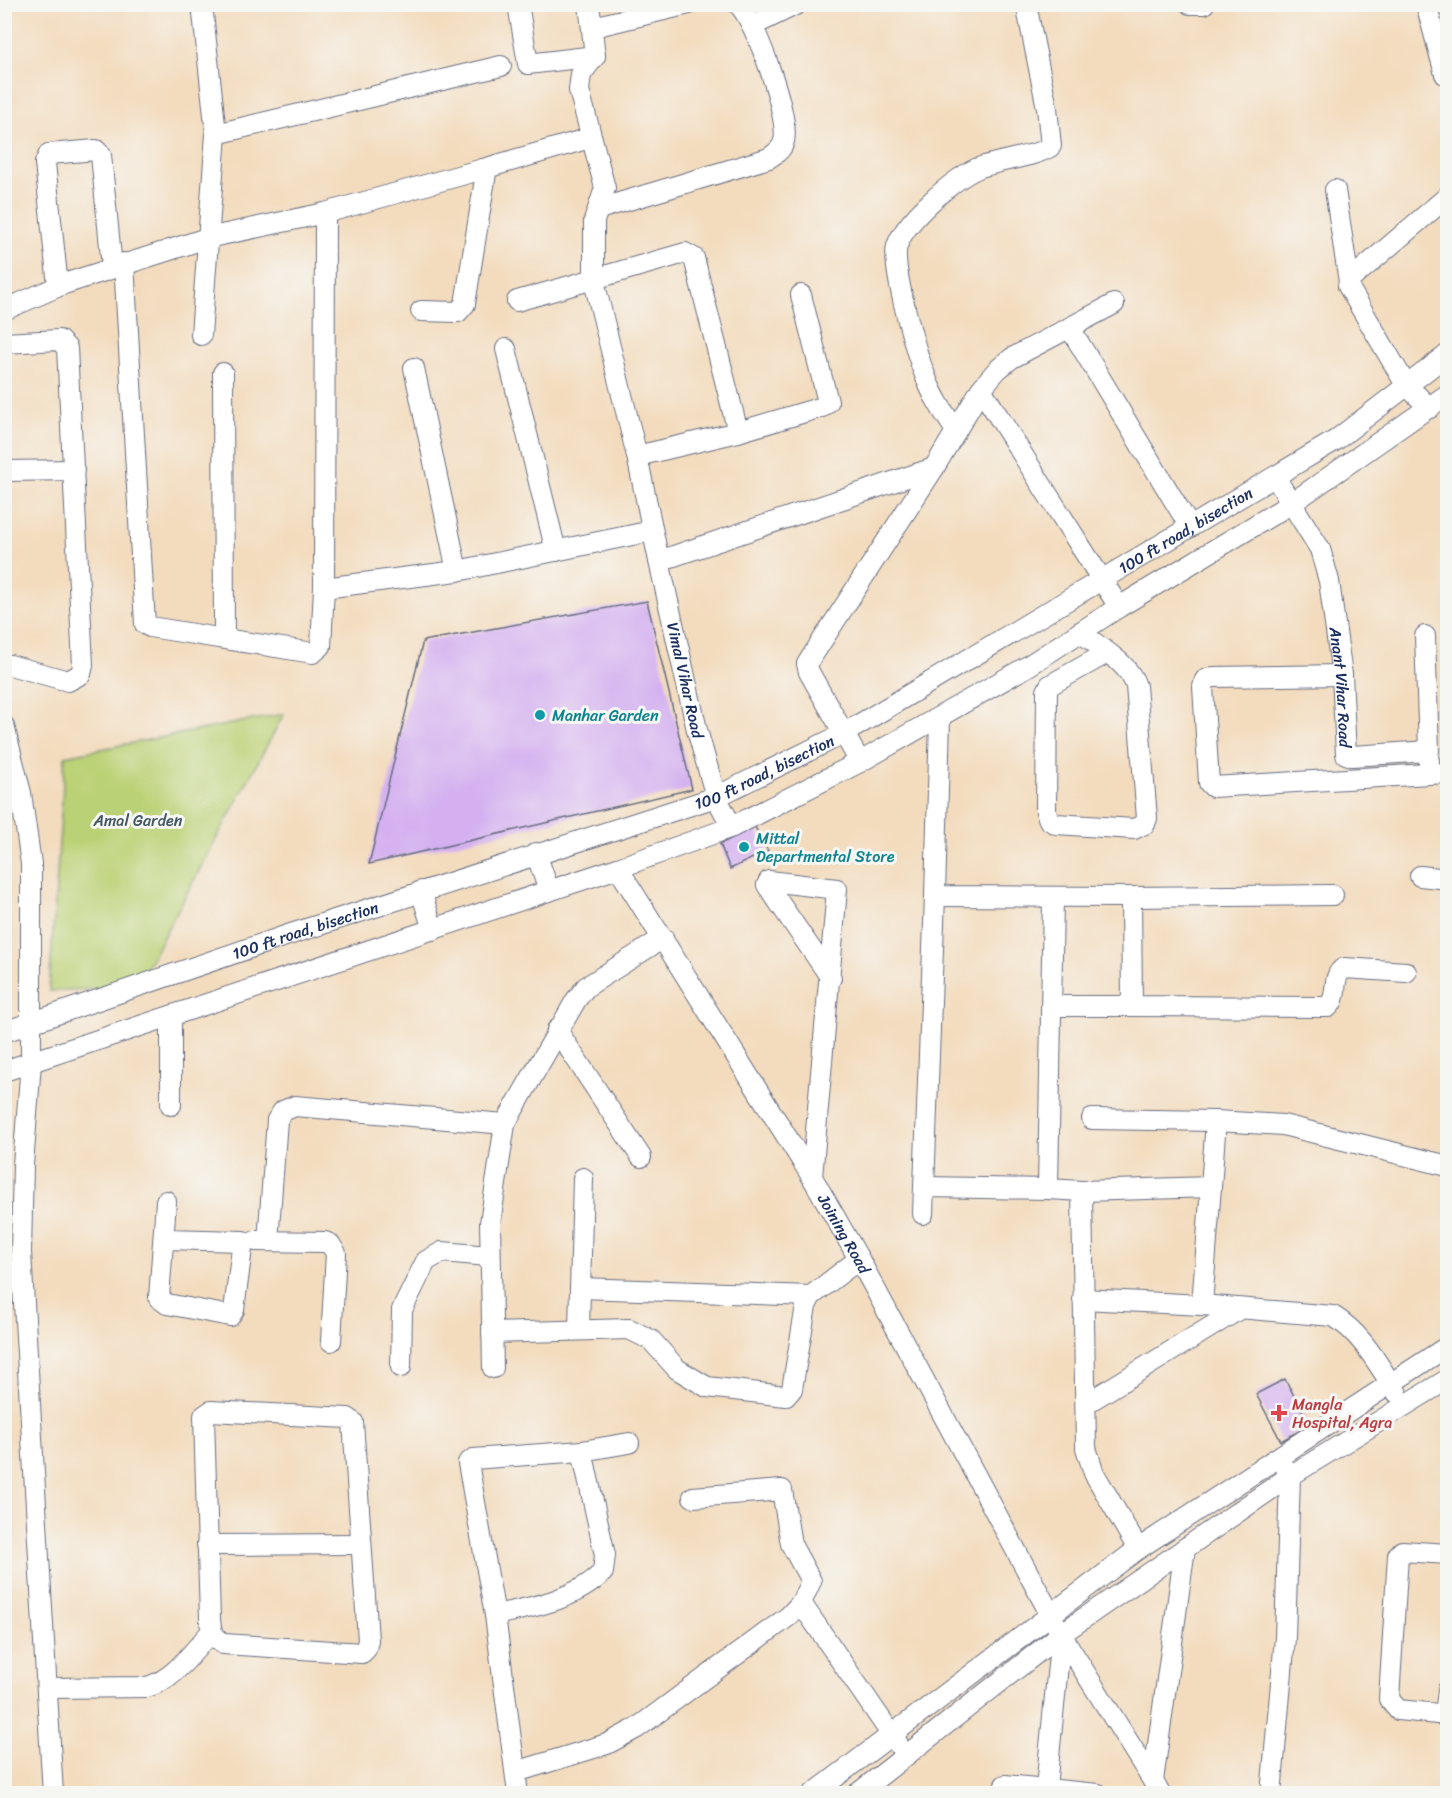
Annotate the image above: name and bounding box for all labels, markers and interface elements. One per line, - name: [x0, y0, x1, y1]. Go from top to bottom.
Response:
- street label: 100 ft road, bisection: [1112, 479, 1259, 582]
- street label: Vimal Vihar Road: [658, 619, 713, 743]
- street label: Anant Vihar Road: [1320, 624, 1360, 750]
- place label: Manhar Garden: [552, 701, 659, 730]
- marker: Manhar Garden: [533, 708, 547, 722]
- street label: 100 ft road, bisection: [691, 726, 840, 818]
- park label: Amal Garden: [93, 806, 183, 835]
- place label: Mittal Departmental Store: [756, 824, 895, 871]
- marker: Mittal Departmental Store: [737, 840, 751, 854]
- street label: 100 ft road, bisection: [228, 893, 383, 968]
- street label: Joining Road: [809, 1187, 879, 1281]
- place label: Mangla Hospital, Agra: [1292, 1390, 1392, 1437]
- marker: Mangla Hospital, Agra: [1270, 1404, 1288, 1422]

